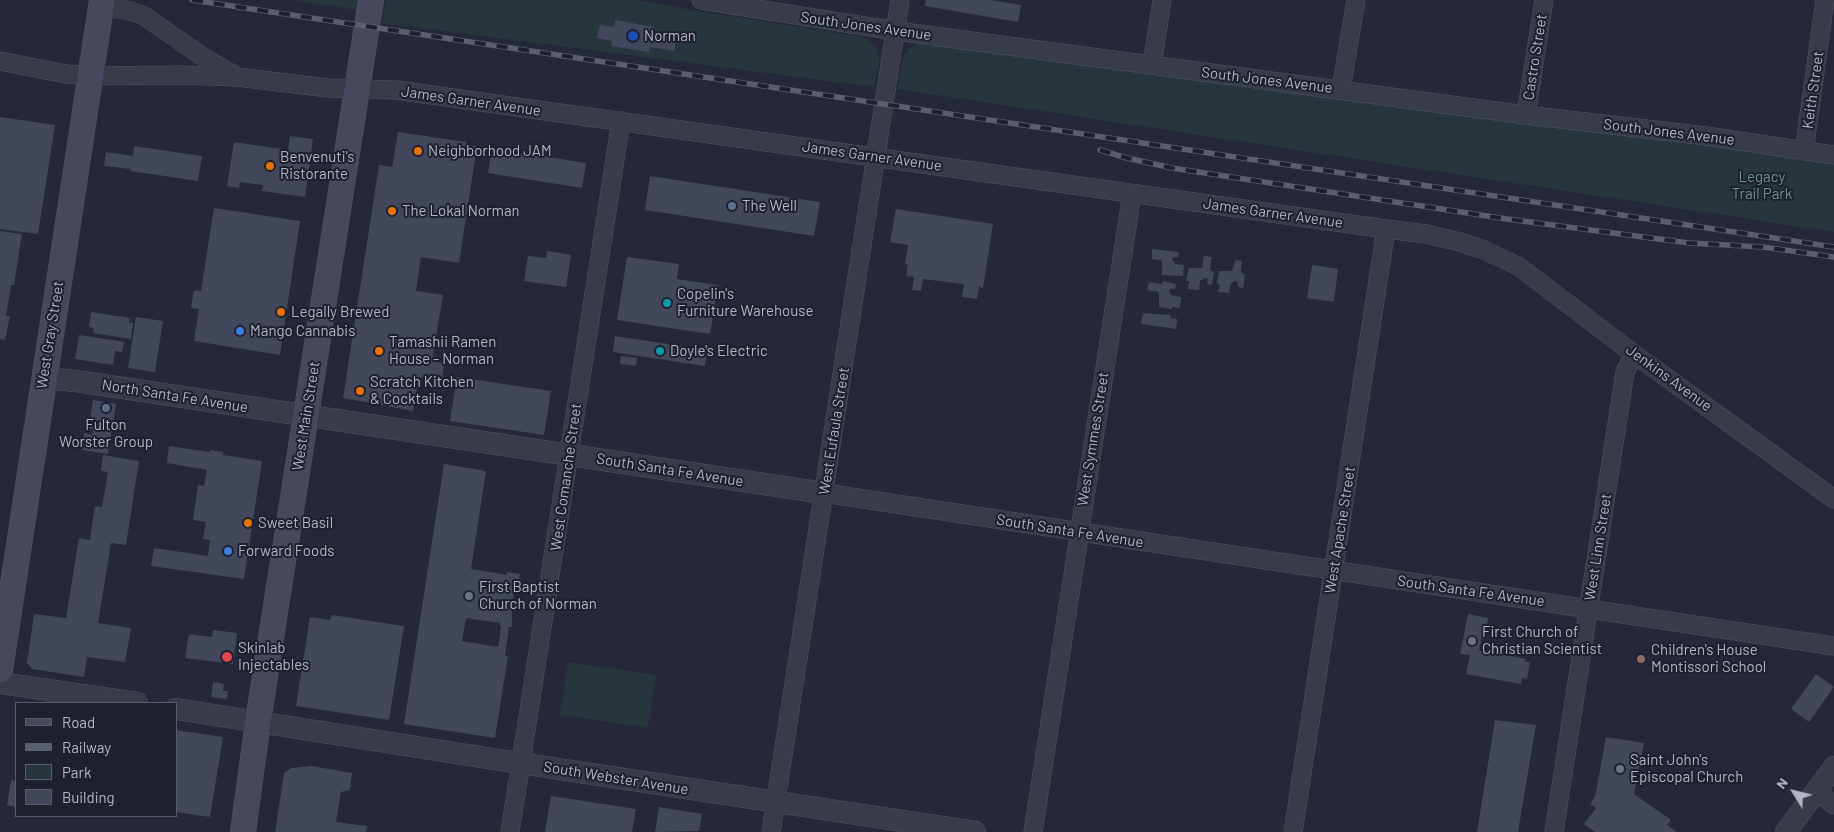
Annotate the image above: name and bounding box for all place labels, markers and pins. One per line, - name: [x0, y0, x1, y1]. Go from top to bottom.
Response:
- place label: Norman: [644, 27, 696, 45]
- marker: Norman: [626, 29, 640, 43]
- place label: Neighborhood JAM: [428, 142, 552, 160]
- marker: Neighborhood JAM: [412, 145, 424, 157]
- place label: Benvenuti's Ristorante: [280, 148, 354, 183]
- marker: Benvenuti's Ristorante: [264, 160, 276, 172]
- place label: The Well: [742, 197, 797, 215]
- marker: The Well: [726, 200, 738, 212]
- place label: The Lokal Norman: [402, 202, 520, 220]
- marker: The Lokal Norman: [386, 205, 398, 217]
- place label: Copelin's Furniture Warehouse: [677, 285, 813, 320]
- marker: Copelin's Furniture Warehouse: [661, 297, 673, 309]
- place label: Legally Brewed: [291, 303, 389, 321]
- marker: Legally Brewed: [275, 306, 287, 318]
- place label: Mango Cannabis: [250, 322, 355, 340]
- marker: Mango Cannabis: [234, 325, 246, 337]
- place label: Tamashii Ramen House - Norman: [389, 333, 496, 368]
- place label: Doyle's Electric: [670, 342, 768, 360]
- marker: Tamashii Ramen House - Norman: [373, 345, 385, 357]
- marker: Doyle's Electric: [654, 345, 666, 357]
- place label: Scratch Kitchen & Cocktails: [370, 373, 474, 408]
- marker: Scratch Kitchen & Cocktails: [354, 385, 366, 397]
- marker: Fulton Worster Group: [100, 402, 112, 414]
- place label: Fulton Worster Group: [59, 416, 153, 451]
- place label: Sweet Basil: [258, 514, 333, 532]
- marker: Sweet Basil: [242, 517, 254, 529]
- place label: Forward Foods: [238, 542, 335, 560]
- marker: Forward Foods: [222, 545, 234, 557]
- place label: First Baptist Church of Norman: [479, 578, 597, 613]
- marker: First Baptist Church of Norman: [463, 590, 475, 602]
- place label: First Church of Christian Scientist: [1482, 623, 1602, 658]
- marker: First Church of Christian Scientist: [1466, 635, 1478, 647]
- place label: Skinlab Injectables: [238, 639, 309, 674]
- place label: Children's House Montissori School: [1651, 641, 1766, 676]
- marker: Skinlab Injectables: [220, 650, 234, 664]
- marker: Children's House Montissori School: [1635, 653, 1647, 665]
- place label: Saint John's Episcopal Church: [1630, 751, 1743, 786]
- marker: Saint John's Episcopal Church: [1614, 763, 1626, 775]

